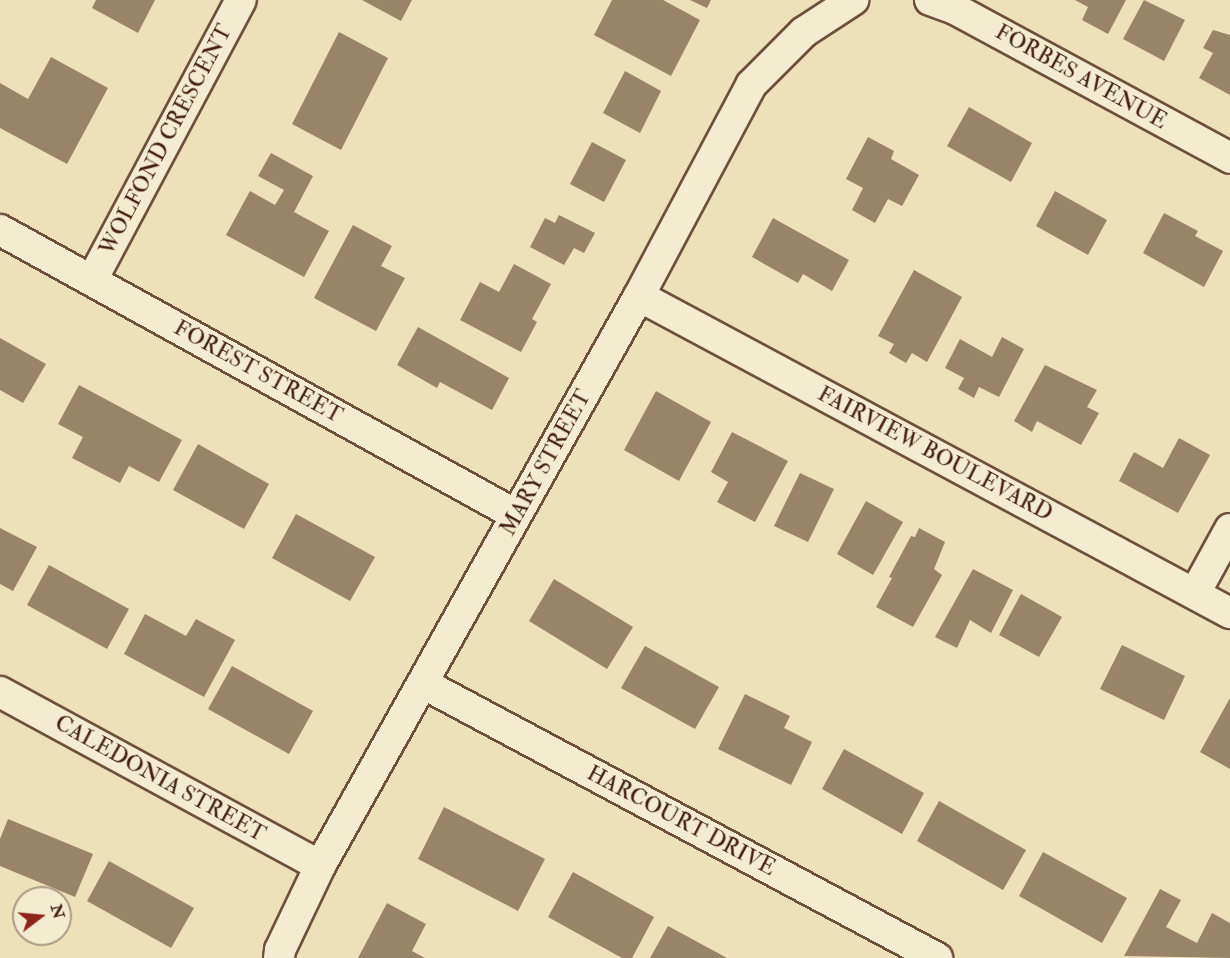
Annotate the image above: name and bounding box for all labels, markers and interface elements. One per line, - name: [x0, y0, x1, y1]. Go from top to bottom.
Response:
- street label: FORBES AVENUE: [991, 19, 1171, 135]
- street label: WOLFOND CRESCENT: [94, 20, 238, 260]
- street label: FOREST STREET: [169, 315, 347, 429]
- street label: FAIRVIEW BOULEVARD: [813, 381, 1057, 527]
- street label: MARY STREET: [495, 386, 597, 540]
- street label: CALEDONIA STREET: [50, 710, 270, 848]
- street label: HARCOURT DRIVE: [582, 760, 780, 882]
- north arrow: [12, 886, 72, 946]
- text: N: [46, 902, 69, 921]

